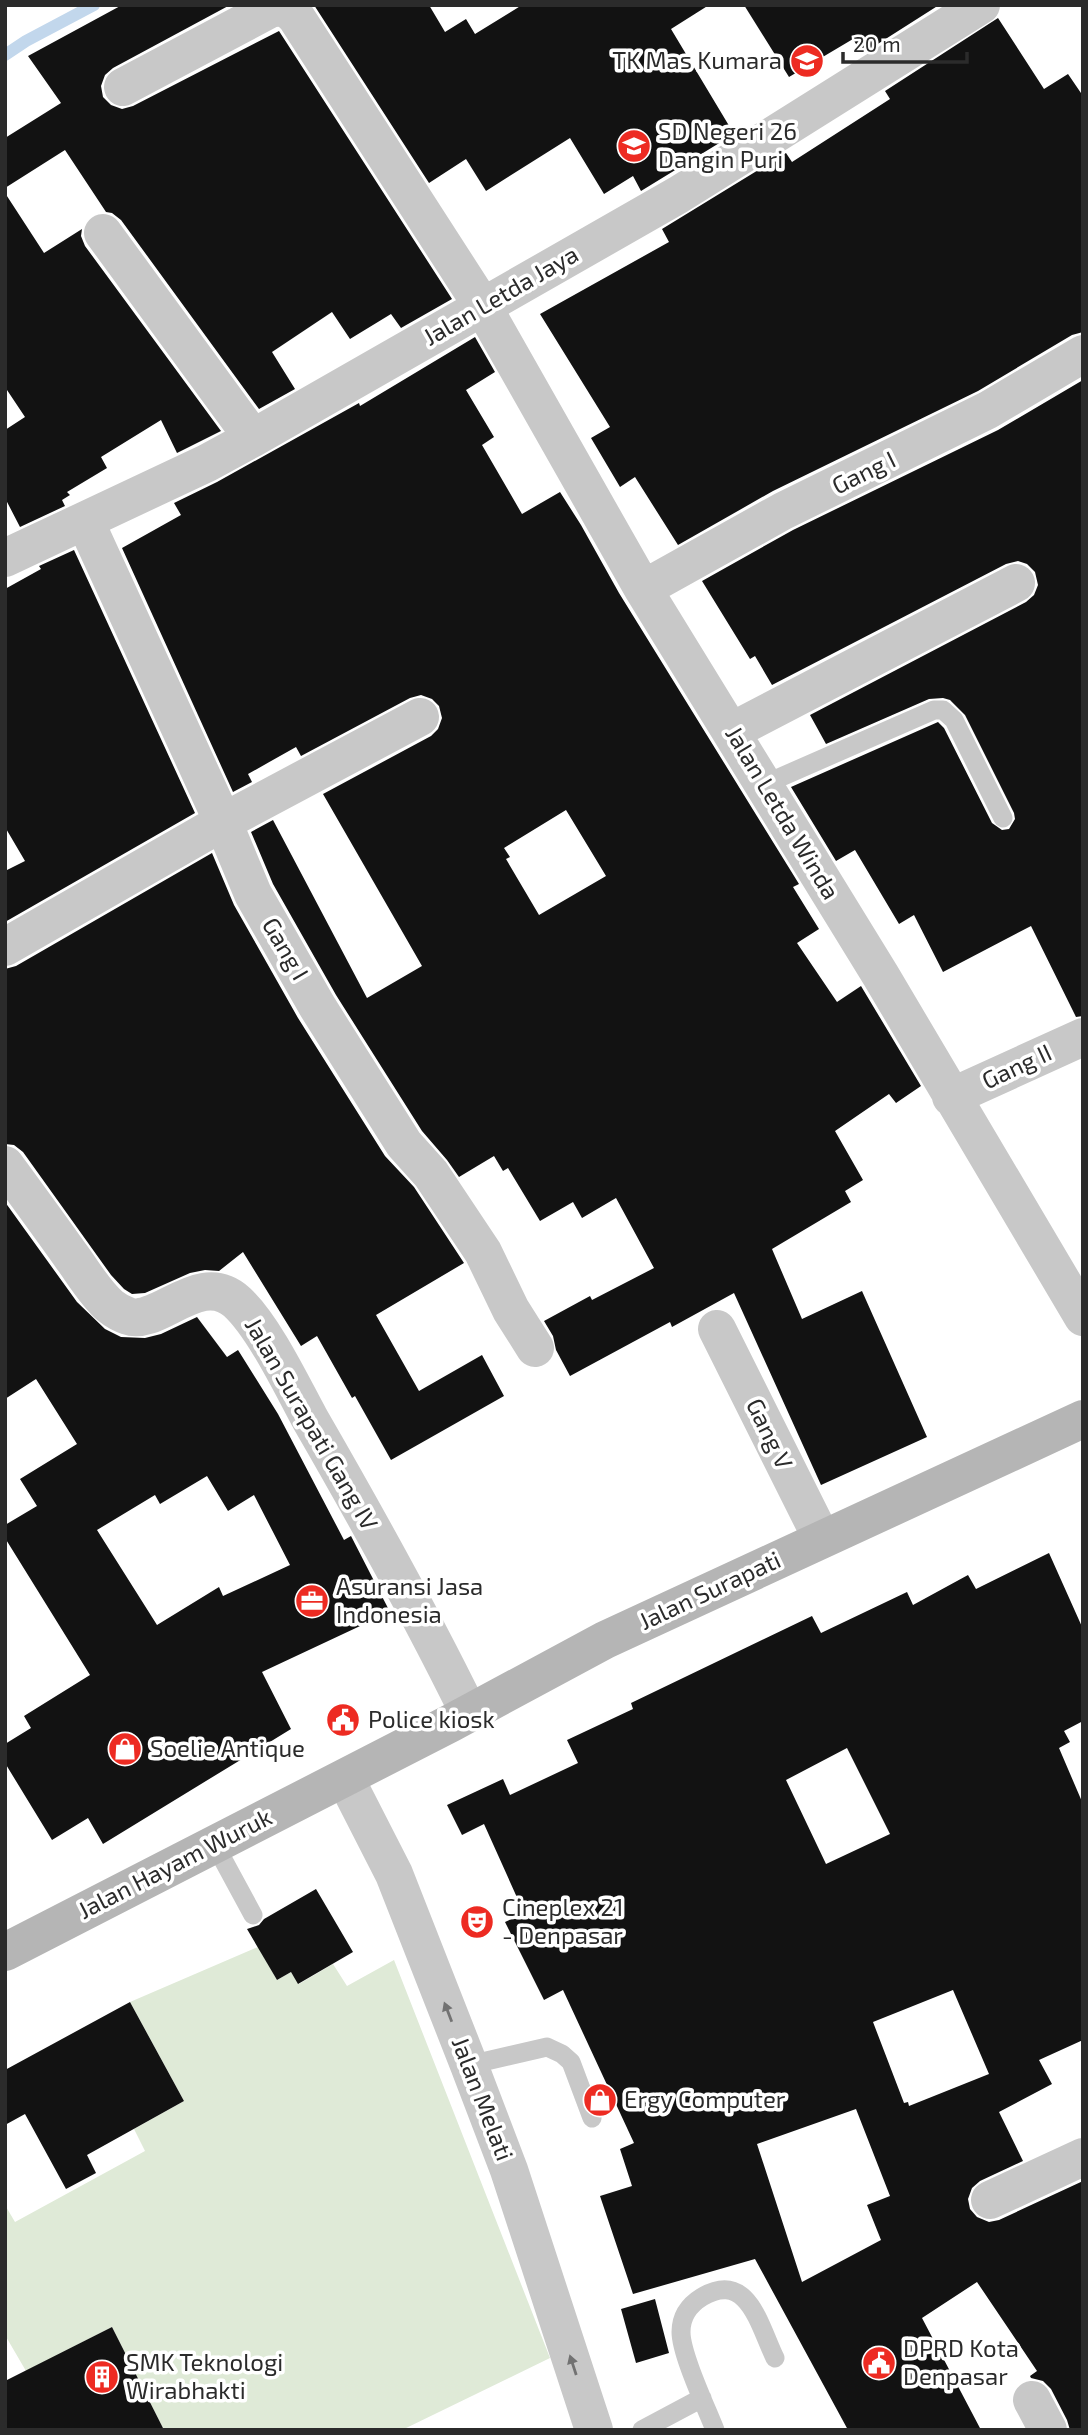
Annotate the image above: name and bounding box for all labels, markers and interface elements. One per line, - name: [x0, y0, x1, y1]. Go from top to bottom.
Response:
- scale bar: [843, 21, 967, 65]
- text: 20 m: [853, 31, 901, 56]
- school or university icon: TK Mas Kumara: [788, 42, 826, 80]
- place label: TK Mas Kumara: [612, 45, 782, 74]
- place label: SD Negeri 26 Dangin Puri: [658, 116, 797, 173]
- school or university icon: SD Negeri 26 Dangin Puri: [615, 127, 653, 165]
- street label: Jalan Letda Jaya: [418, 239, 583, 351]
- street label: Gang I: [827, 444, 900, 499]
- street label: Jalan Letda Winda: [720, 720, 846, 904]
- street label: Gang I: [257, 912, 316, 985]
- street label: Gang II: [977, 1037, 1056, 1094]
- street label: Jalan Surapati Gang IV: [240, 1312, 385, 1535]
- street label: Gang V: [741, 1393, 800, 1474]
- street label: Jalan Surapati: [634, 1544, 785, 1635]
- place label: Asuransi Jasa Indonesia: [336, 1571, 483, 1628]
- office icon: Asuransi Jasa Indonesia: [293, 1582, 331, 1620]
- public building icon: Police kiosk: [324, 1701, 362, 1739]
- place label: Police kiosk: [368, 1704, 495, 1733]
- shop icon: Soelie Antique: [106, 1730, 144, 1768]
- place label: Soelie Antique: [150, 1733, 305, 1762]
- street label: Jalan Hayam Wuruk: [73, 1801, 276, 1924]
- place label: Cineplex 21 - Denpasar: [502, 1892, 623, 1949]
- theatre icon: Cineplex 21 - Denpasar: [458, 1903, 496, 1941]
- one-way arrow: [443, 2001, 454, 2022]
- street label: Jalan Melati: [447, 2032, 520, 2164]
- shop icon: Ergy Computer: [581, 2081, 619, 2119]
- place label: Ergy Computer: [624, 2084, 786, 2113]
- place label: DPRD Kota Denpasar: [903, 2333, 1019, 2390]
- public building icon: DPRD Kota Denpasar: [860, 2344, 898, 2382]
- place label: SMK Teknologi Wirabhakti: [126, 2347, 283, 2404]
- one-way arrow: [567, 2354, 577, 2375]
- building icon: SMK Teknologi Wirabhakti: [83, 2358, 121, 2396]

